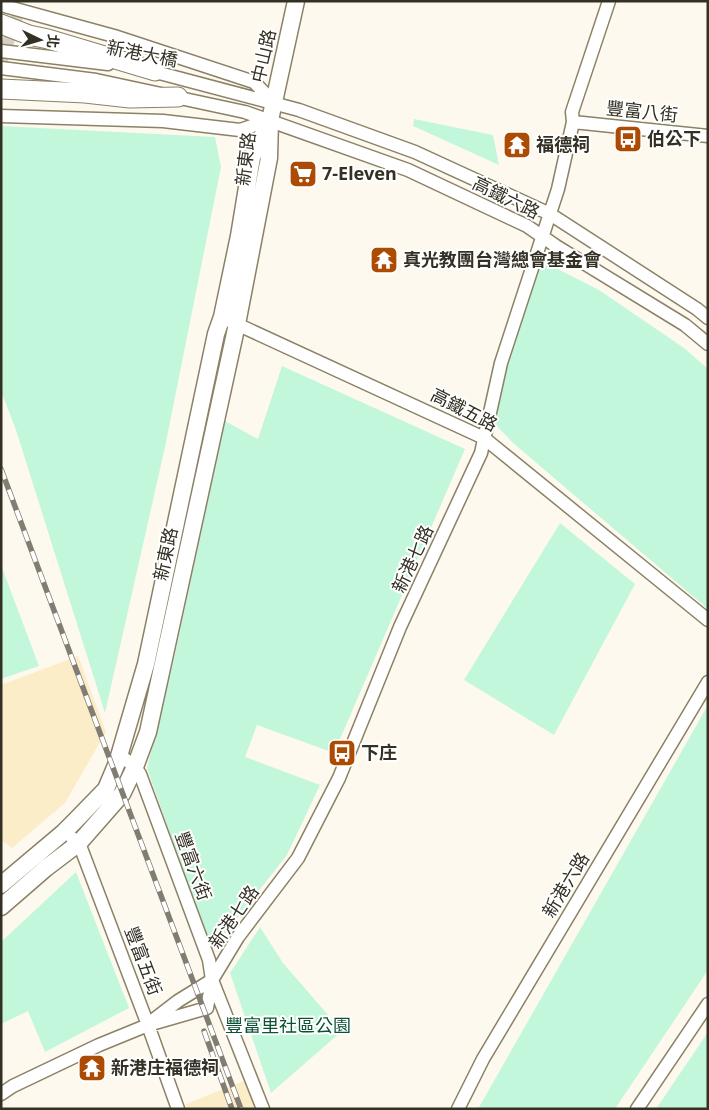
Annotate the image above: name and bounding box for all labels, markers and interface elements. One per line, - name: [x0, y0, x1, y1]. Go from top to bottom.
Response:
- north arrow: [15, 15, 65, 65]
- street label: 中山路: [245, 27, 281, 85]
- text: 北: [43, 33, 64, 49]
- street label: 新港大橋: [105, 34, 180, 72]
- street label: 豐富八街: [605, 95, 679, 127]
- bus stop icon: 伯公下: [613, 124, 643, 154]
- place label: 伯公下: [647, 126, 701, 150]
- temple icon: 福德祠: [502, 130, 532, 160]
- street label: 新東路: [230, 131, 260, 187]
- place label: 福德祠: [536, 132, 590, 156]
- supermarket icon: 7-Eleven: [288, 159, 318, 189]
- place label: 7-Eleven: [322, 161, 397, 185]
- street label: 高鐵六路: [469, 171, 544, 224]
- temple icon: 真光教團台灣總會基金會: [369, 245, 399, 275]
- place label: 真光教團台灣總會基金會: [403, 247, 602, 271]
- street label: 高鐵五路: [427, 382, 502, 436]
- street label: 新港七路: [386, 521, 438, 596]
- street label: 新東路: [148, 525, 182, 583]
- bus stop icon: 下庄: [327, 738, 357, 768]
- place label: 下庄: [361, 740, 397, 764]
- street label: 豐富六街: [170, 828, 218, 904]
- street label: 新港六路: [536, 847, 594, 922]
- street label: 新港七路: [203, 880, 264, 953]
- street label: 豐富五街: [120, 923, 168, 999]
- park label: 豐富里社區公園: [225, 1013, 351, 1037]
- temple icon: 新港庄福德祠: [77, 1053, 107, 1083]
- place label: 新港庄福德祠: [111, 1055, 219, 1079]

